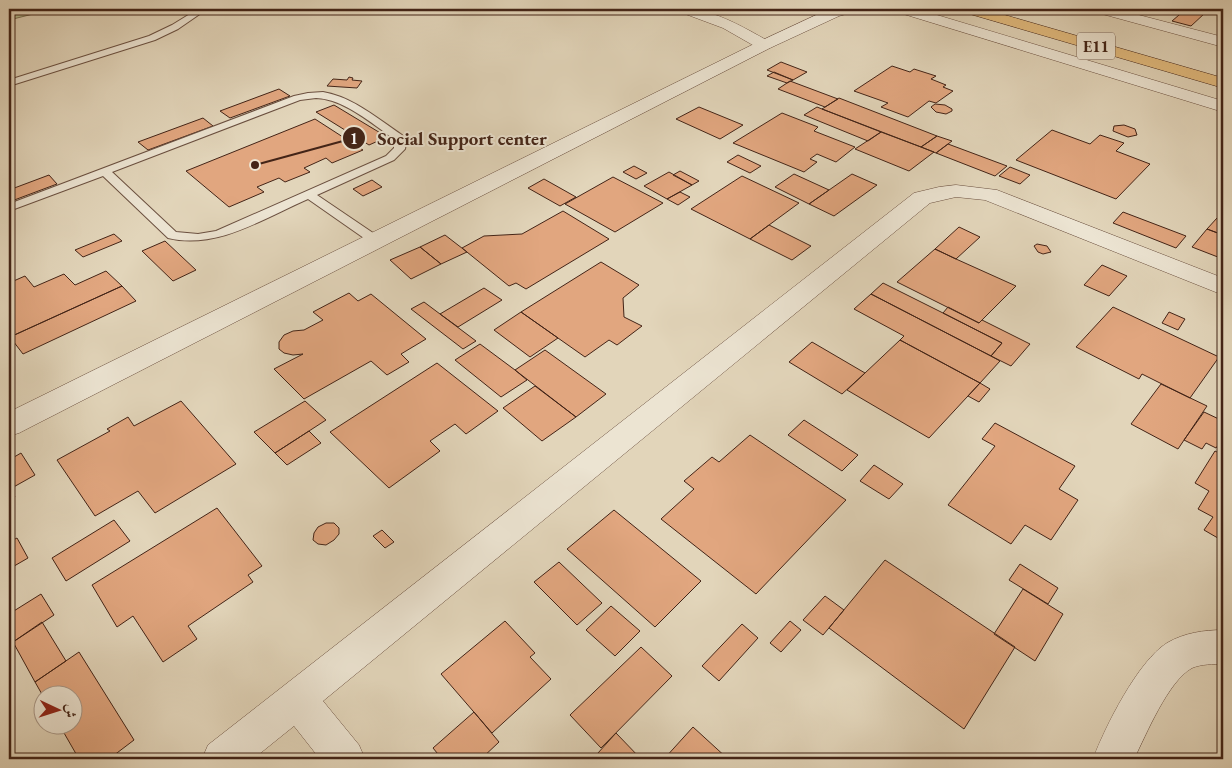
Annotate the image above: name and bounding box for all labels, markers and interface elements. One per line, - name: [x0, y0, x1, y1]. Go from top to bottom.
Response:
- road number: E11: [1077, 32, 1115, 59]
- callout: Social Support center: [342, 121, 556, 155]
- text: Social Support center: [377, 126, 547, 151]
- text: 1: [350, 129, 358, 148]
- north arrow: [32, 686, 82, 736]
- text: ش: [61, 703, 80, 719]

